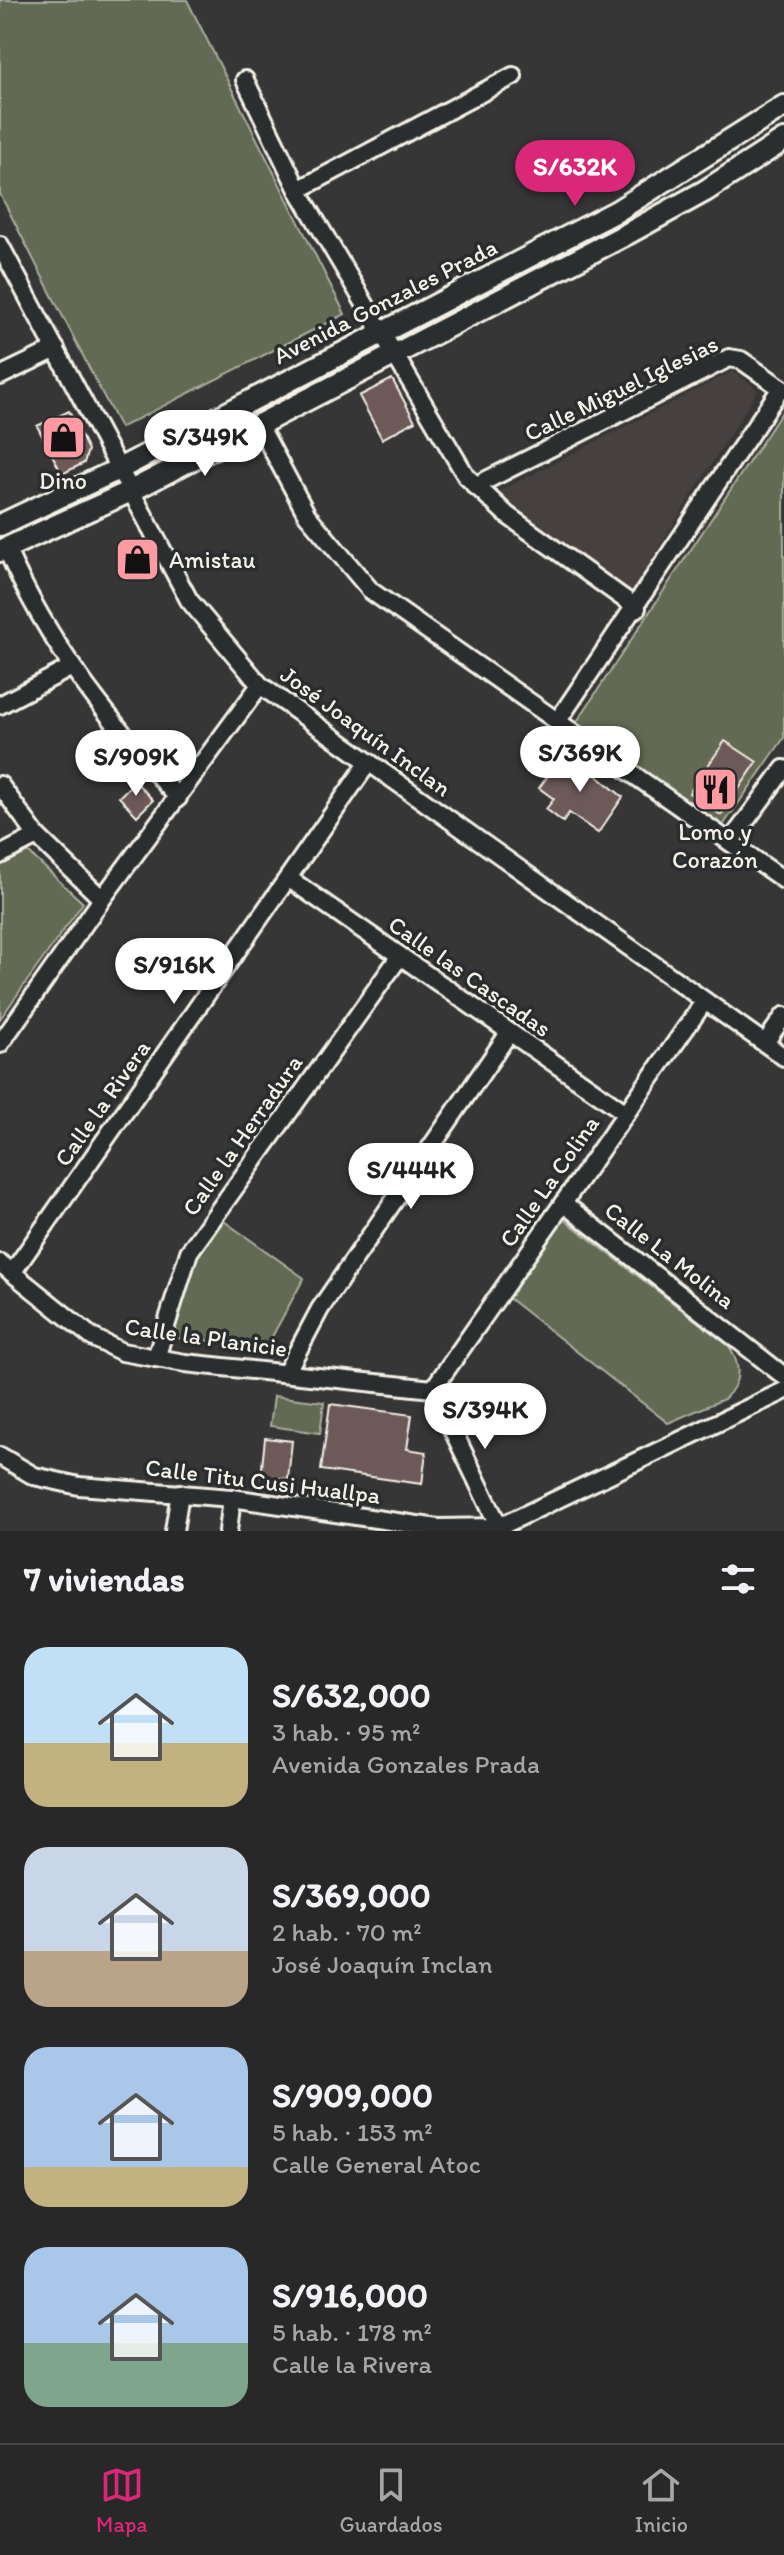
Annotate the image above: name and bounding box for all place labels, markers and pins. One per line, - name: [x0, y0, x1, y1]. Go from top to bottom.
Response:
- pin: S/632K: [510, 140, 640, 208]
- pin: S/349K: [140, 410, 270, 478]
- shop icon: Dino: [39, 414, 87, 462]
- place label: Dino: [39, 466, 87, 495]
- shop icon: Amistau: [114, 535, 162, 583]
- place label: Amistau: [169, 545, 256, 574]
- pin: S/369K: [515, 726, 645, 794]
- pin: S/909K: [71, 730, 201, 798]
- restaurant icon: Lomo y Corazón: [691, 765, 739, 813]
- place label: Lomo y Corazón: [672, 817, 758, 874]
- pin: S/916K: [109, 938, 239, 1006]
- pin: S/444K: [346, 1143, 476, 1211]
- pin: S/394K: [420, 1383, 550, 1451]

